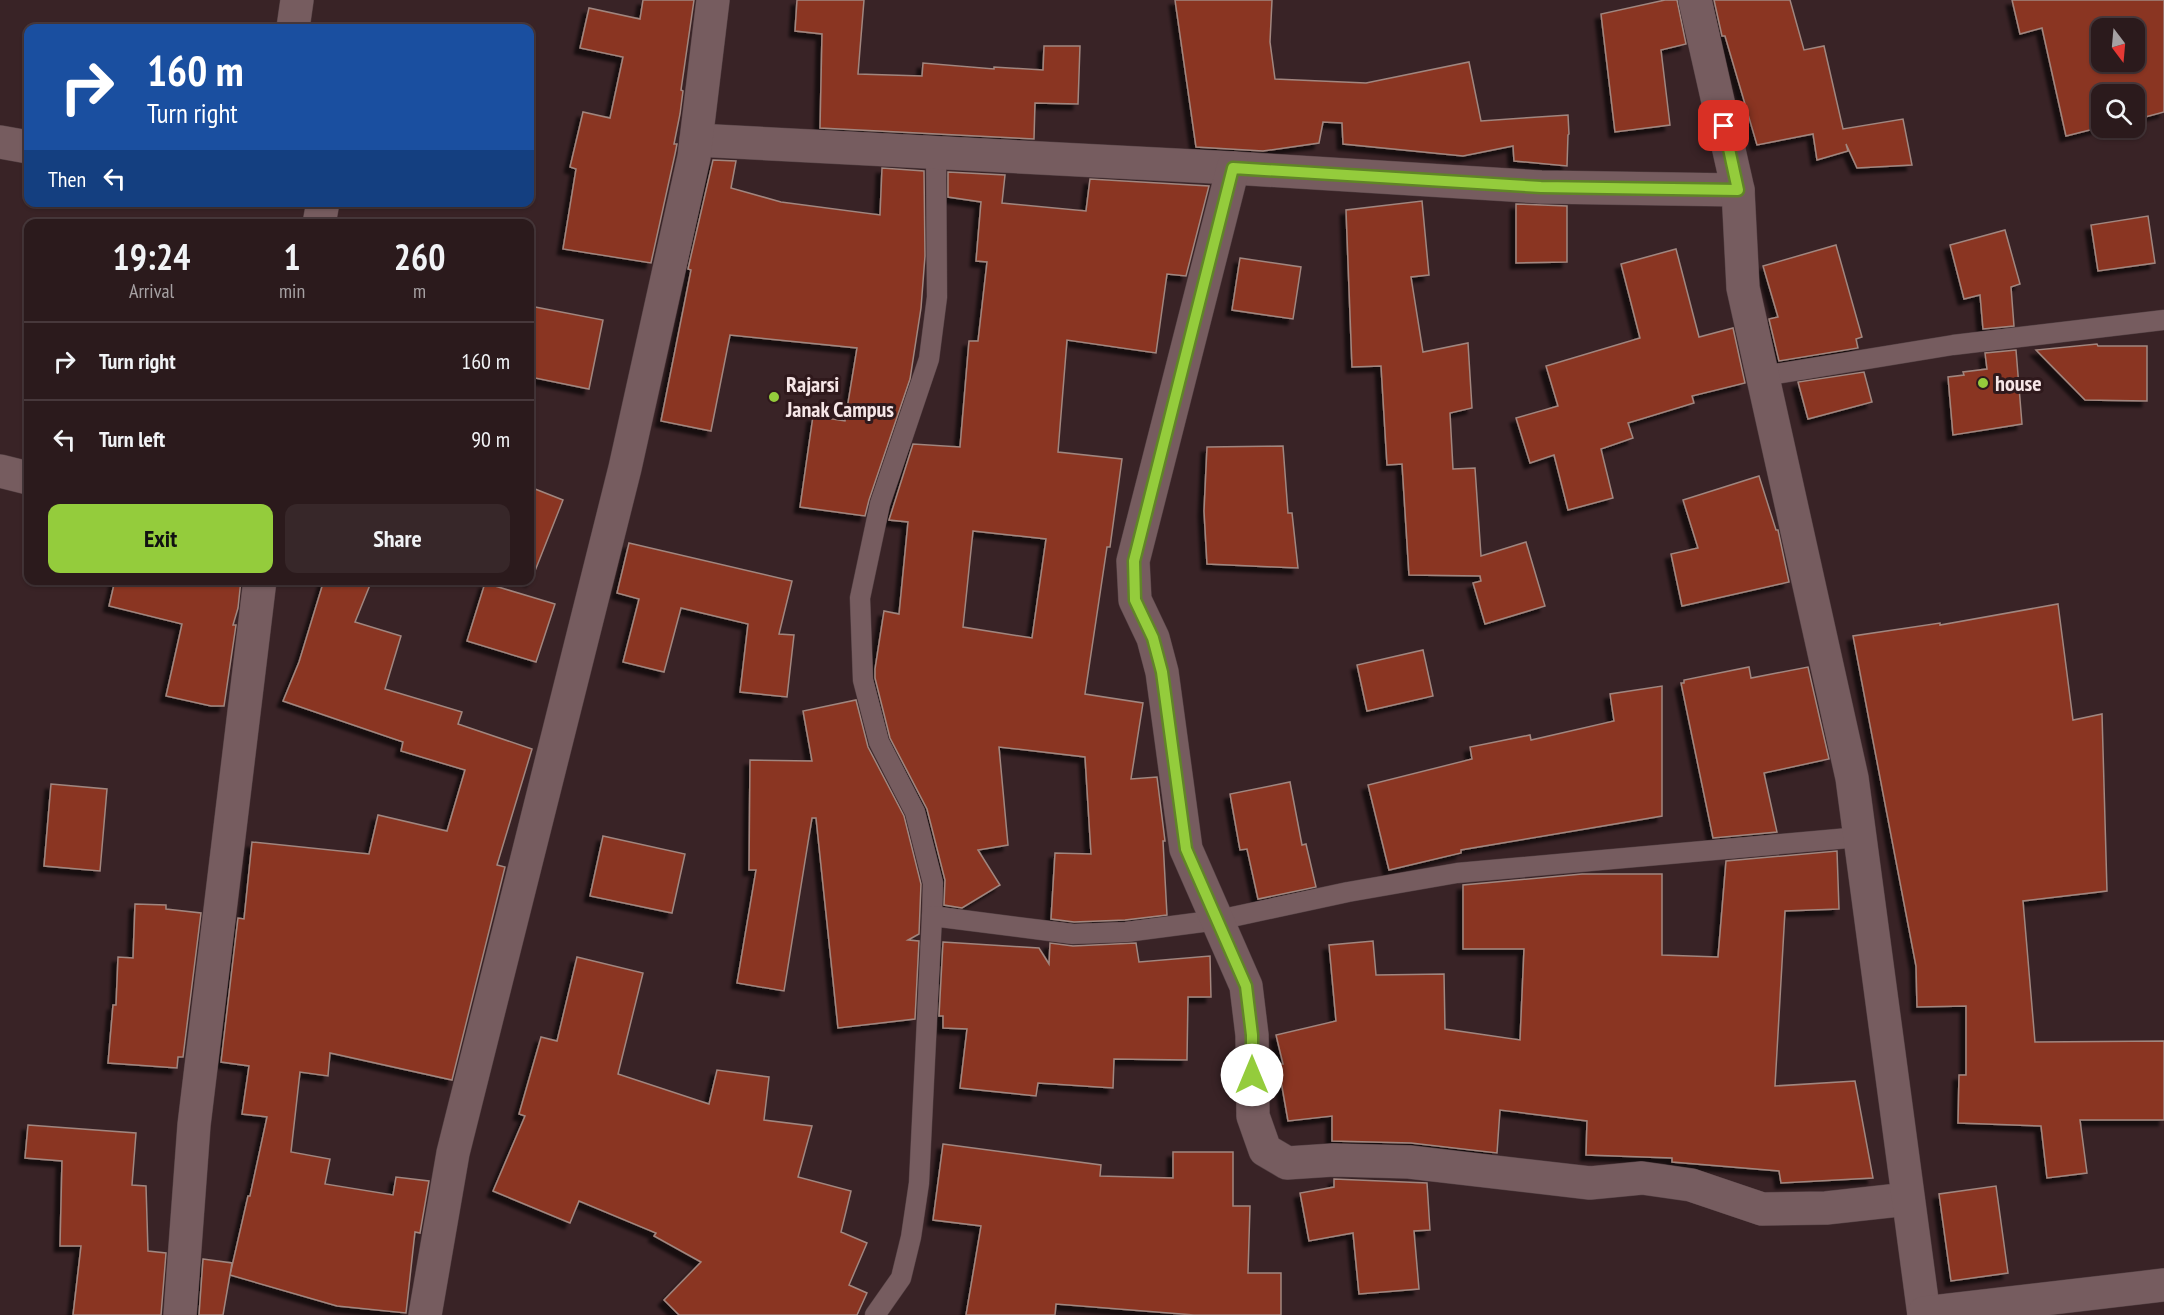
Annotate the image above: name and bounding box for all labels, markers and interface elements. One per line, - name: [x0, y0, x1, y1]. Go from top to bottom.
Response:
- north arrow: [2091, 18, 2145, 72]
- map controls: [2091, 18, 2145, 138]
- text: 160 m: [147, 43, 244, 98]
- icon: right: [48, 48, 126, 126]
- button: search: [2091, 84, 2145, 138]
- text: Turn right: [147, 96, 238, 130]
- pin: [1698, 100, 1749, 151]
- icon: arrive: [1707, 109, 1740, 142]
- icon: left: [98, 162, 131, 195]
- text: Then: [48, 165, 86, 193]
- text: 19:24: [113, 233, 190, 280]
- text: 1: [283, 233, 301, 280]
- text: 260: [394, 233, 445, 280]
- text: Arrival: [129, 278, 174, 304]
- text: min: [279, 278, 305, 304]
- text: m: [413, 278, 426, 304]
- icon: right: [48, 345, 81, 378]
- text: Turn right: [99, 347, 176, 375]
- text: 160 m: [461, 347, 510, 375]
- place label: house: [1995, 369, 2042, 397]
- place label: Rajarsi Janak Campus: [785, 370, 894, 423]
- marker: house: [1976, 376, 1990, 390]
- marker: Rajarsi Janak Campus: [767, 390, 781, 404]
- icon: left: [48, 423, 81, 456]
- text: Turn left: [99, 425, 165, 453]
- text: 90 m: [471, 425, 510, 453]
- button: Exit: [48, 504, 273, 573]
- button: Share: [285, 504, 510, 573]
- position arrow: [1220, 1043, 1284, 1107]

